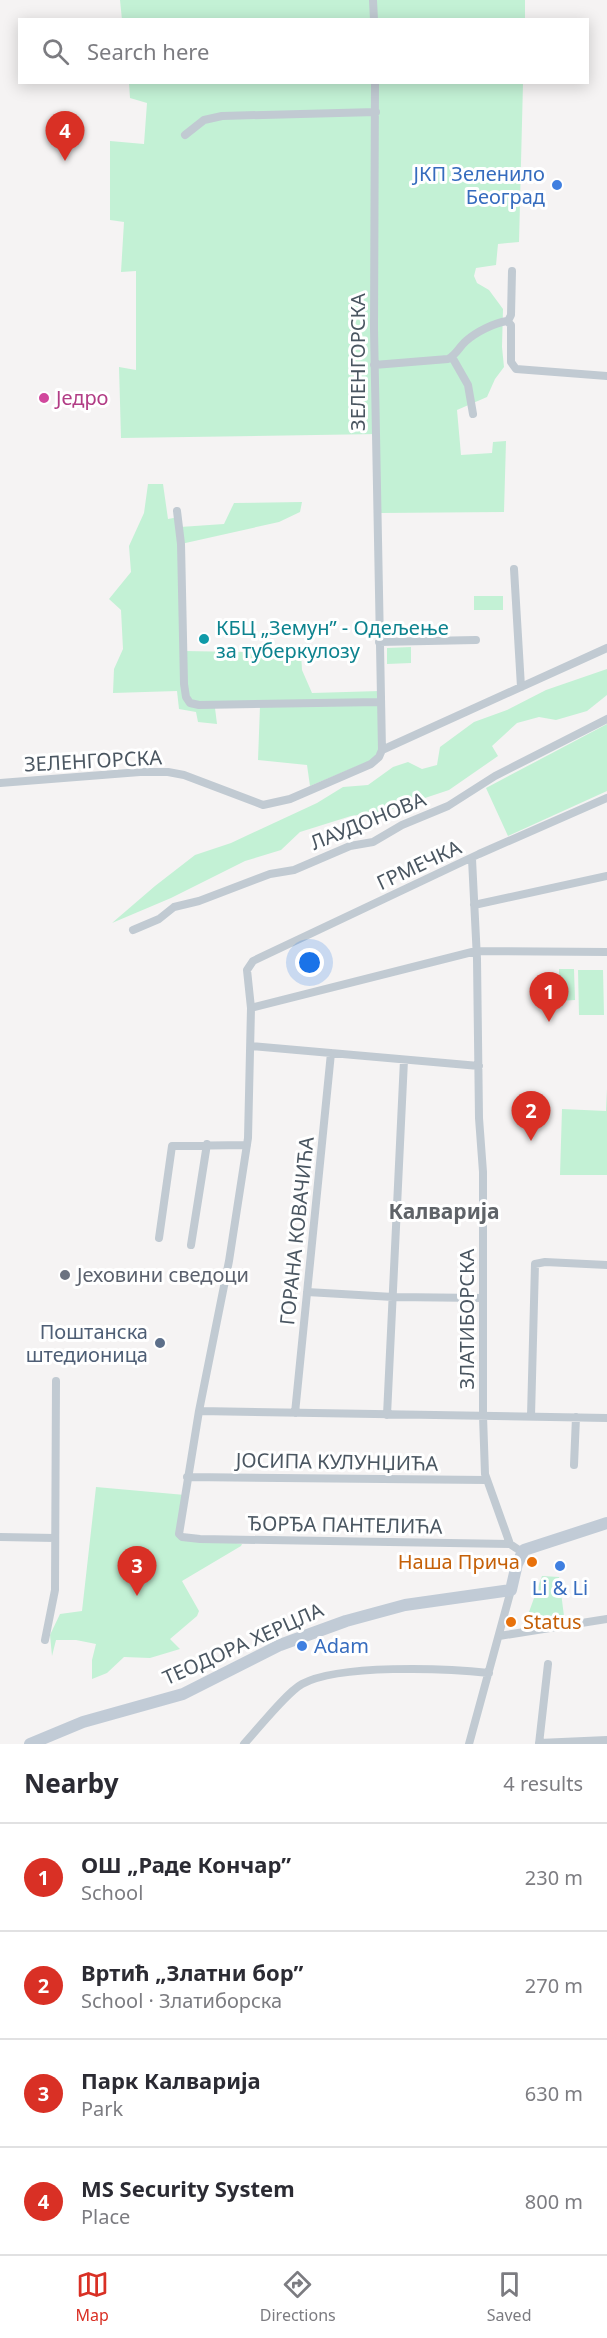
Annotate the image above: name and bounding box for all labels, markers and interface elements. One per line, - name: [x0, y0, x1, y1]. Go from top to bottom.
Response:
- search box: [18, 18, 589, 84]
- icon: search: [39, 35, 72, 68]
- text: Search here: [87, 36, 209, 66]
- pin: 4: [46, 112, 84, 161]
- place label: ЈКП Зеленило Београд: [412, 160, 545, 210]
- marker: ЈКП Зеленило Београд: [550, 178, 564, 192]
- street label: ЗЕЛЕНГОРСКА: [344, 293, 371, 431]
- place label: Једро: [54, 384, 108, 411]
- marker: Једро: [37, 391, 51, 405]
- place label: КБЦ „Земун” - Одељење за туберкулозу: [216, 614, 449, 664]
- marker: КБЦ „Земун” - Одељење за туберкулозу: [197, 632, 211, 646]
- street label: ЗЕЛЕНГОРСКА: [23, 743, 163, 778]
- street label: ЛАУДОНОВА: [306, 785, 430, 856]
- street label: ГРМЕЧКА: [372, 833, 466, 896]
- your location: [295, 948, 324, 977]
- pin: 1: [530, 972, 568, 1022]
- pin: 2: [512, 1092, 550, 1141]
- street label: ГОРАНА КОВАЧИЋА: [273, 1135, 320, 1326]
- district label: Калварија: [388, 1197, 500, 1225]
- street label: ЗЛАТИБОРСКА: [453, 1248, 480, 1389]
- place label: Јеховини сведоци: [75, 1261, 249, 1288]
- marker: Јеховини сведоци: [58, 1268, 72, 1282]
- place label: Поштанска штедионица: [26, 1318, 148, 1368]
- marker: Поштанска штедионица: [153, 1336, 167, 1350]
- street label: ЈОСИПА КУЛУНЏИЋА: [234, 1446, 439, 1477]
- street label: ЂОРЂА ПАНТЕЛИЋА: [247, 1509, 443, 1540]
- pin: 3: [118, 1546, 156, 1596]
- place label: Наша Прича: [398, 1548, 520, 1575]
- marker: Наша Прича: [525, 1555, 539, 1569]
- marker: Li & Li: [553, 1559, 567, 1573]
- place label: Li & Li: [532, 1574, 588, 1601]
- street label: ТЕОДОРА ХЕРЦЛА: [158, 1596, 328, 1691]
- place label: Status: [523, 1608, 582, 1635]
- marker: Status: [504, 1615, 518, 1629]
- place label: Adam: [314, 1632, 369, 1659]
- marker: Adam: [295, 1639, 309, 1653]
- text: Nearby: [24, 1765, 119, 1801]
- text: 4 results: [503, 1770, 583, 1797]
- text: ОШ „Раде Кончар”: [81, 1849, 291, 1879]
- text: 1: [38, 1864, 49, 1891]
- text: 230 m: [525, 1864, 583, 1891]
- text: School: [81, 1879, 143, 1906]
- text: Вртић „Златни бор”: [81, 1957, 303, 1987]
- text: 2: [38, 1972, 49, 1999]
- text: 270 m: [525, 1972, 583, 1999]
- text: School · Златиборска: [81, 1987, 282, 2014]
- text: Парк Калварија: [81, 2065, 261, 2095]
- text: 3: [38, 2080, 49, 2107]
- text: 630 m: [525, 2080, 583, 2107]
- text: Park: [81, 2095, 123, 2122]
- text: MS Security System: [81, 2173, 295, 2203]
- text: 4: [38, 2188, 49, 2215]
- text: 800 m: [525, 2188, 583, 2215]
- text: Place: [81, 2203, 130, 2230]
- tab: Map: [75, 2268, 109, 2326]
- tab: Directions: [260, 2268, 336, 2326]
- tab: Saved: [487, 2268, 531, 2326]

